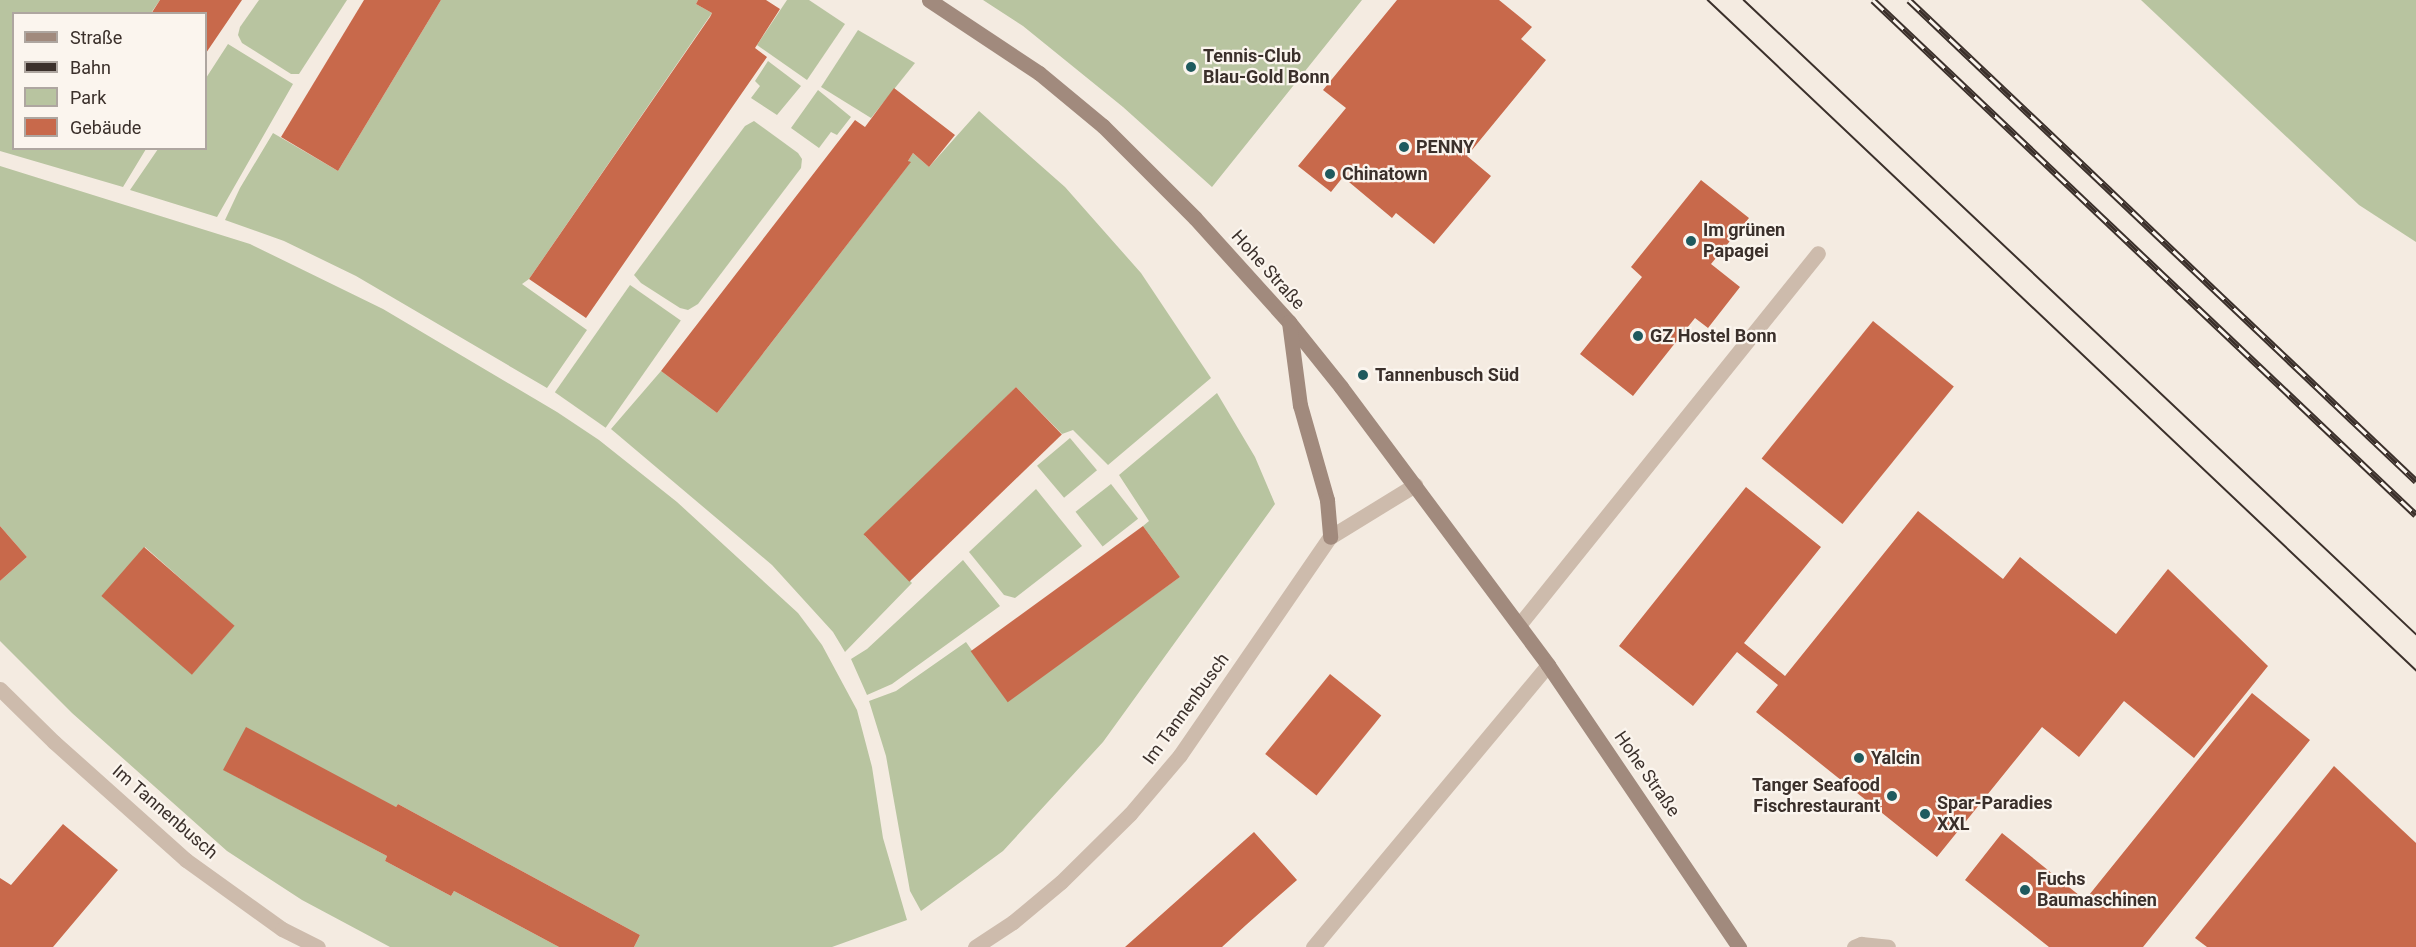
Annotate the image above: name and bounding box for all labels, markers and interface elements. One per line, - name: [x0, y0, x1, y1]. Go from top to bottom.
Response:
- legend: [12, 12, 207, 150]
- text: Straße: [70, 27, 122, 48]
- place label: Tennis-Club Blau-Gold Bonn: [1203, 46, 1330, 88]
- text: Bahn: [70, 57, 111, 78]
- marker: Tennis-Club Blau-Gold Bonn: [1184, 60, 1198, 74]
- text: Park: [70, 87, 106, 108]
- text: Gebäude: [70, 117, 141, 138]
- place label: PENNY: [1416, 136, 1474, 158]
- marker: PENNY: [1397, 140, 1411, 154]
- place label: Chinatown: [1342, 163, 1428, 185]
- marker: Chinatown: [1323, 167, 1337, 181]
- place label: Im grünen Papagei: [1703, 220, 1785, 262]
- street label: Hohe Straße: [1227, 226, 1309, 314]
- marker: Im grünen Papagei: [1684, 234, 1698, 248]
- place label: GZ Hostel Bonn: [1650, 325, 1777, 347]
- marker: GZ Hostel Bonn: [1631, 329, 1645, 343]
- place label: Tannenbusch Süd: [1375, 364, 1519, 386]
- marker: Tannenbusch Süd: [1356, 368, 1370, 382]
- street label: Im Tannenbusch: [1138, 649, 1234, 769]
- street label: Hohe Straße: [1610, 727, 1684, 821]
- place label: Yalcin: [1871, 747, 1920, 769]
- marker: Yalcin: [1852, 751, 1866, 765]
- street label: Im Tannenbusch: [108, 760, 222, 864]
- place label: Tanger Seafood Fischrestaurant: [1752, 775, 1880, 818]
- marker: Tanger Seafood Fischrestaurant: [1885, 789, 1899, 803]
- place label: Spar-Paradies XXL: [1937, 793, 2052, 836]
- marker: Spar-Paradies XXL: [1918, 807, 1932, 821]
- place label: Fuchs Baumaschinen: [2037, 869, 2157, 912]
- marker: Fuchs Baumaschinen: [2018, 883, 2032, 897]

